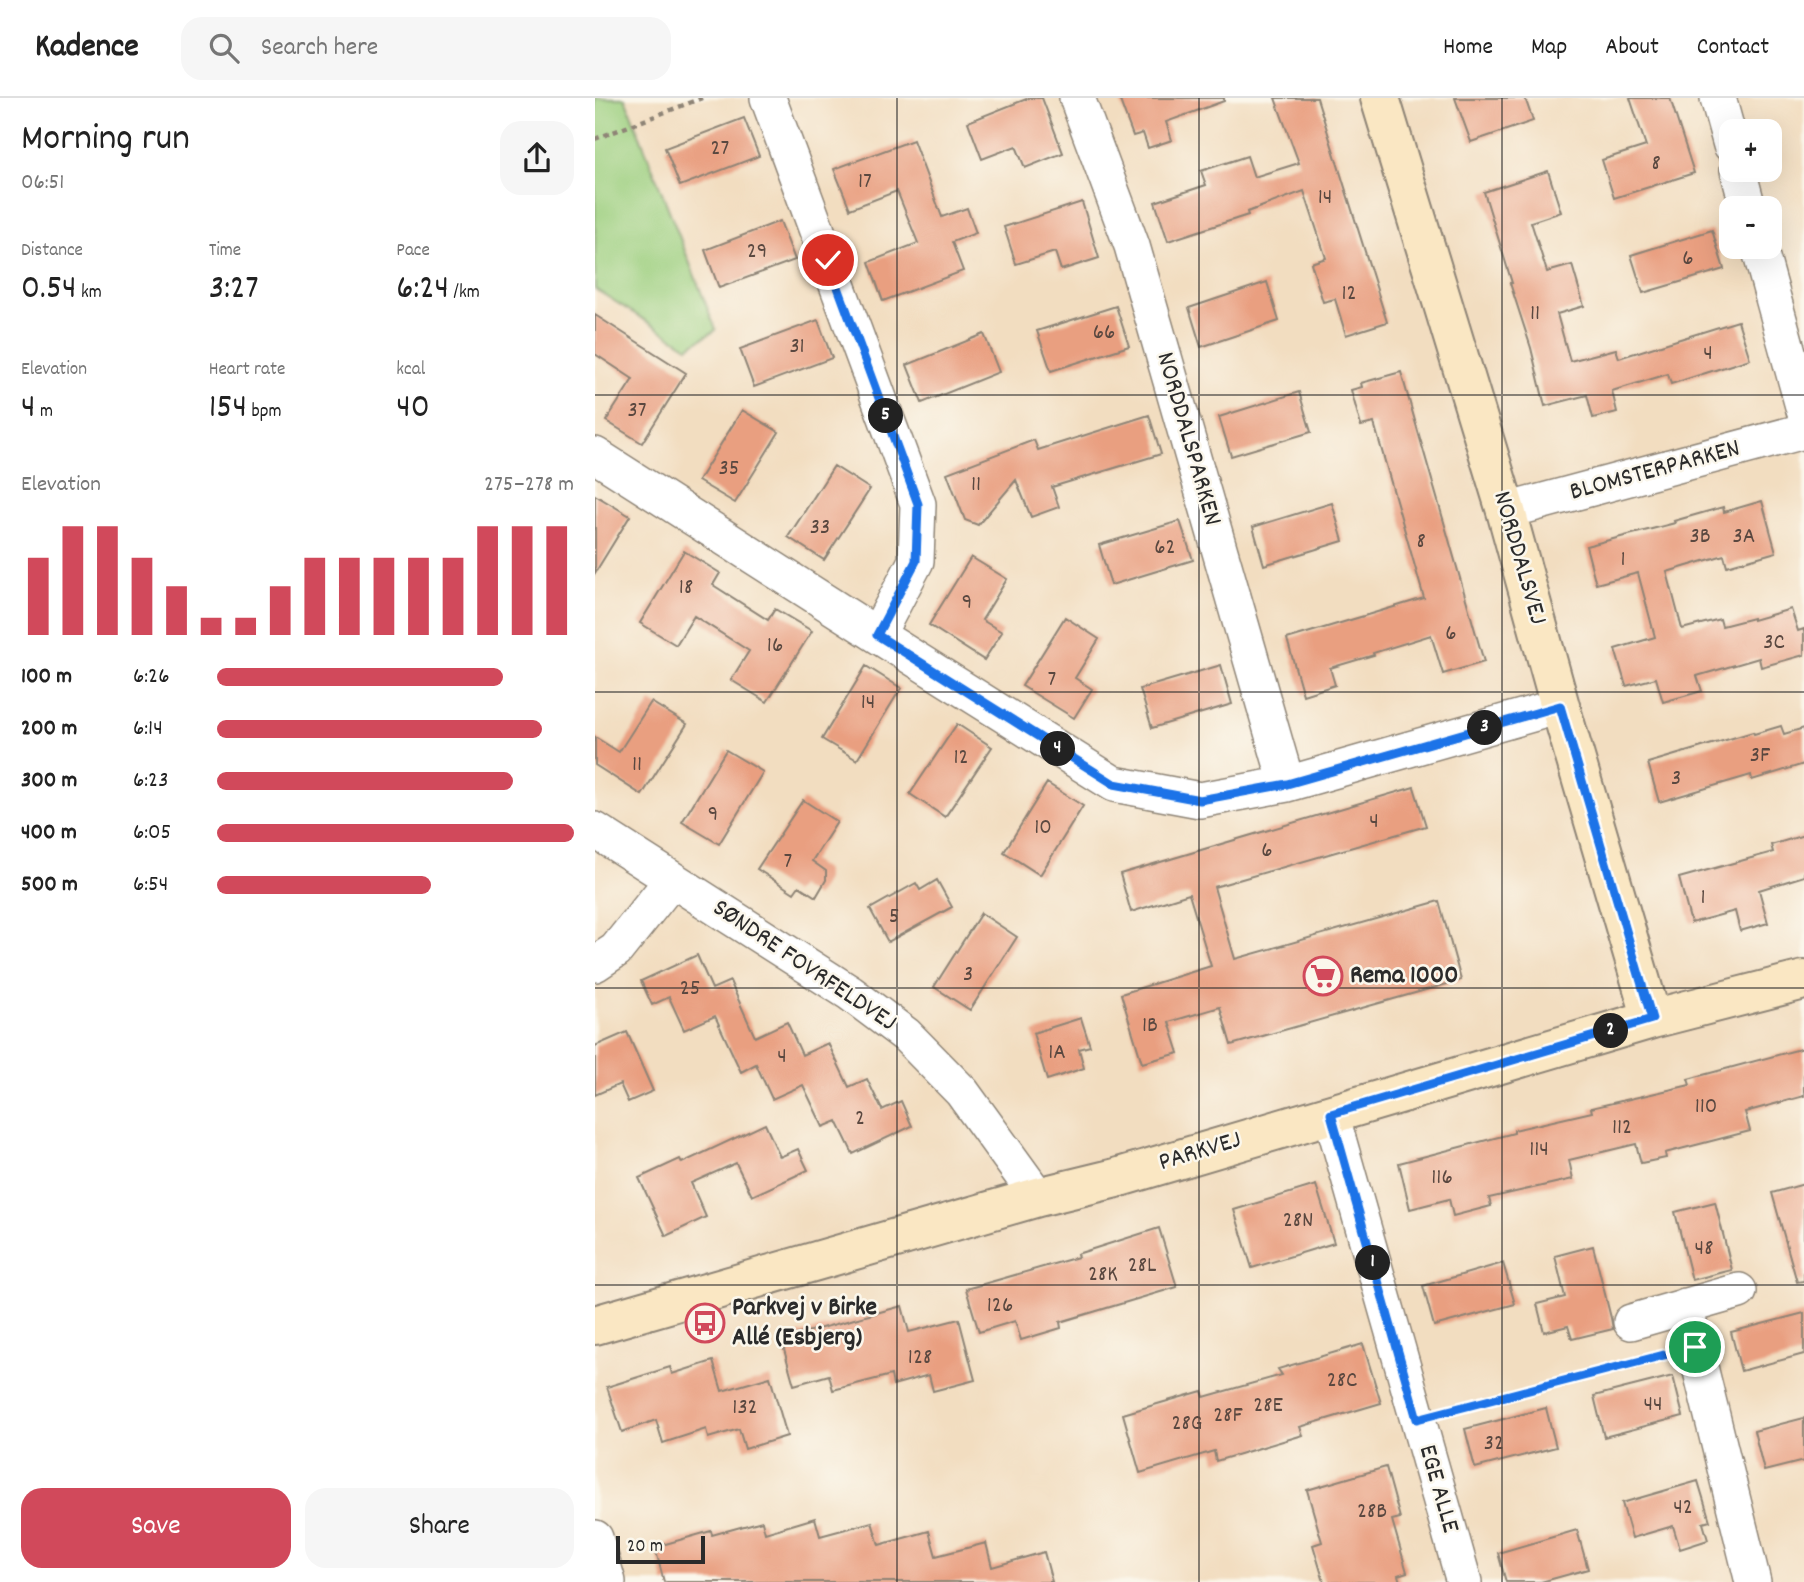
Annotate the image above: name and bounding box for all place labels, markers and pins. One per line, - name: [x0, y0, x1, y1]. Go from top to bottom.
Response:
- pin: [798, 230, 858, 290]
- pin: 5: [869, 398, 903, 434]
- pin: 3: [1467, 710, 1503, 746]
- pin: 4: [1041, 732, 1075, 766]
- supermarket icon: Rema 1000: [1302, 955, 1344, 997]
- place label: Rema 1000: [1350, 958, 1458, 995]
- pin: 2: [1593, 1014, 1629, 1048]
- pin: 1: [1355, 1246, 1391, 1280]
- place label: Parkvej v Birke Allé (Esbjerg): [732, 1290, 877, 1357]
- bus stop icon: Parkvej v Birke Allé (Esbjerg): [684, 1302, 726, 1344]
- pin: [1665, 1317, 1725, 1377]

